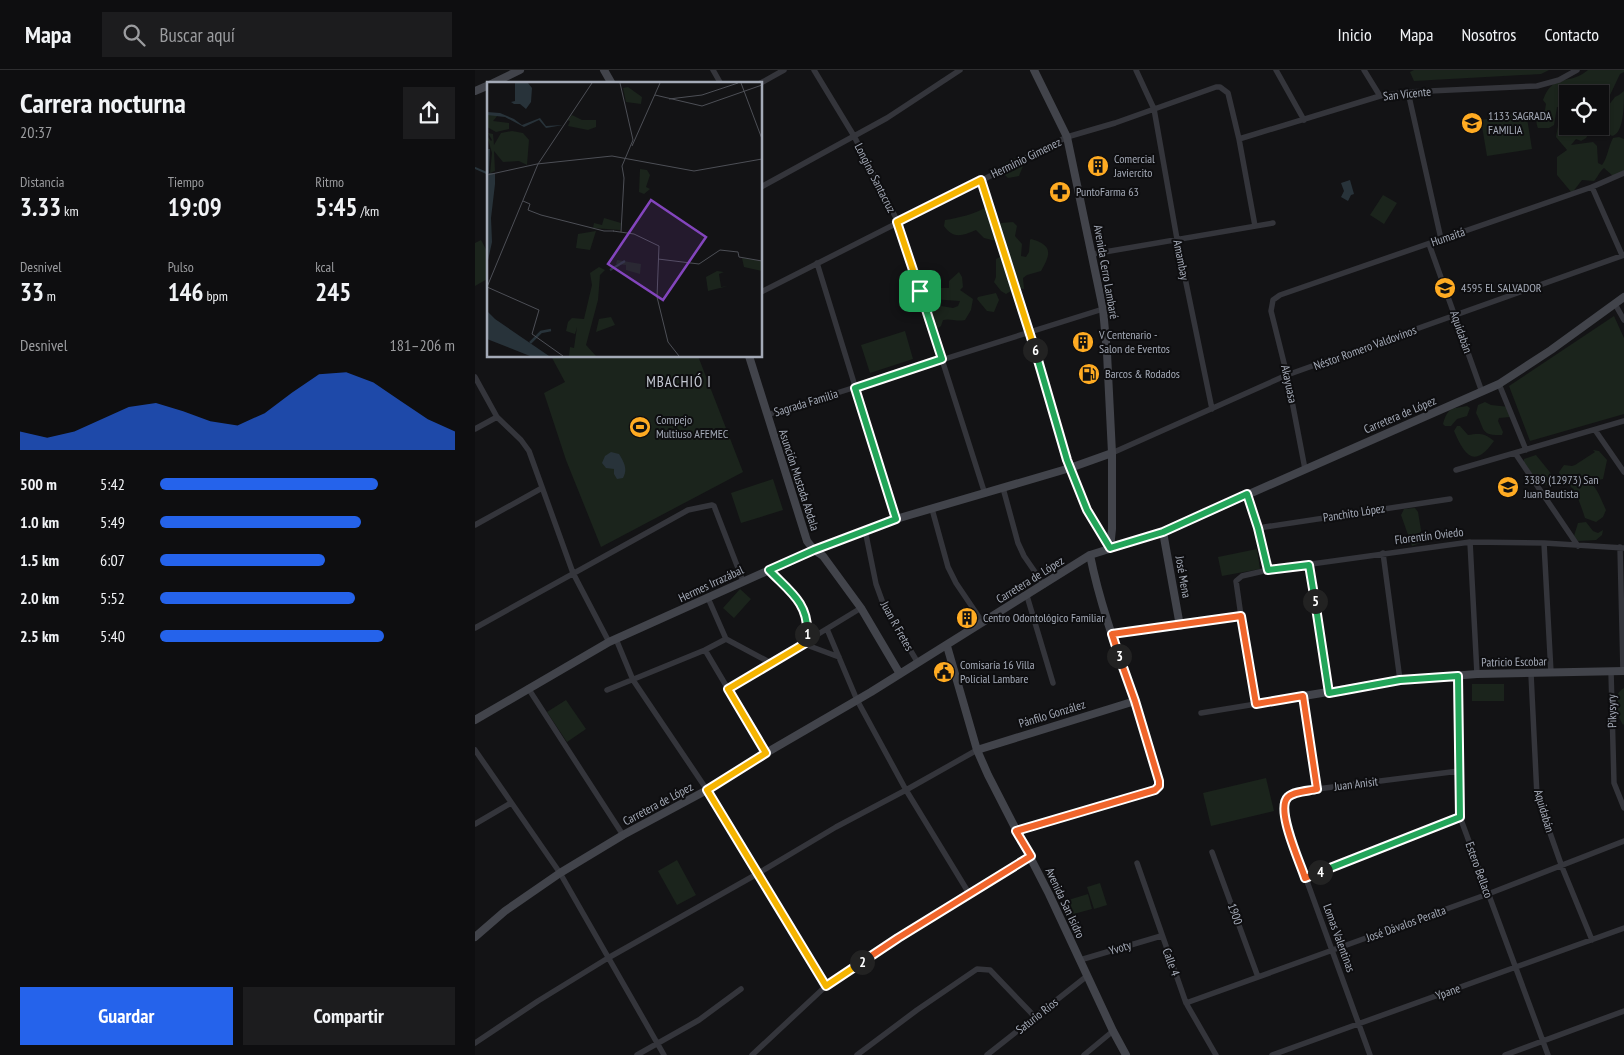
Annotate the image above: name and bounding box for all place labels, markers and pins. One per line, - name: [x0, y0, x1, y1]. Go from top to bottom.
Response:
- place label: 1133 SAGRADA FAMILIA: [1488, 108, 1552, 137]
- school or university icon: 1133 SAGRADA FAMILIA: [1460, 111, 1484, 135]
- place label: Comercial Javiercito: [1113, 151, 1155, 180]
- building icon: Comercial Javiercito: [1086, 154, 1110, 178]
- pharmacy icon: PuntoFarma 63: [1048, 180, 1072, 204]
- place label: PuntoFarma 63: [1076, 184, 1139, 199]
- pin: [899, 270, 941, 312]
- school or university icon: 4595 EL SALVADOR: [1433, 276, 1457, 300]
- place label: 4595 EL SALVADOR: [1461, 280, 1542, 295]
- place label: V Centenario - Salon de Eventos: [1098, 327, 1170, 356]
- building icon: V Centenario - Salon de Eventos: [1071, 330, 1095, 354]
- pin: 6: [1023, 338, 1047, 362]
- fuel station icon: Barcos & Rodados: [1077, 362, 1101, 386]
- place label: Barcos & Rodados: [1105, 366, 1180, 381]
- place label: Compejo Multiuso AFEMEC: [656, 412, 729, 441]
- sports icon: Compejo Multiuso AFEMEC: [628, 415, 652, 439]
- place label: 3389 (12973) San Juan Bautista: [1523, 472, 1599, 501]
- school or university icon: 3389 (12973) San Juan Bautista: [1496, 475, 1520, 499]
- pin: 5: [1303, 588, 1327, 614]
- building icon: Centro Odontológico Familiar: [955, 606, 979, 630]
- place label: Centro Odontológico Familiar: [983, 610, 1105, 625]
- pin: 1: [795, 622, 819, 646]
- pin: 3: [1107, 644, 1131, 668]
- place label: Comisaría 16 Villa Policial Lambare: [960, 657, 1035, 686]
- public building icon: Comisaría 16 Villa Policial Lambare: [932, 660, 956, 684]
- pin: 4: [1307, 860, 1333, 884]
- pin: 2: [849, 950, 875, 974]

